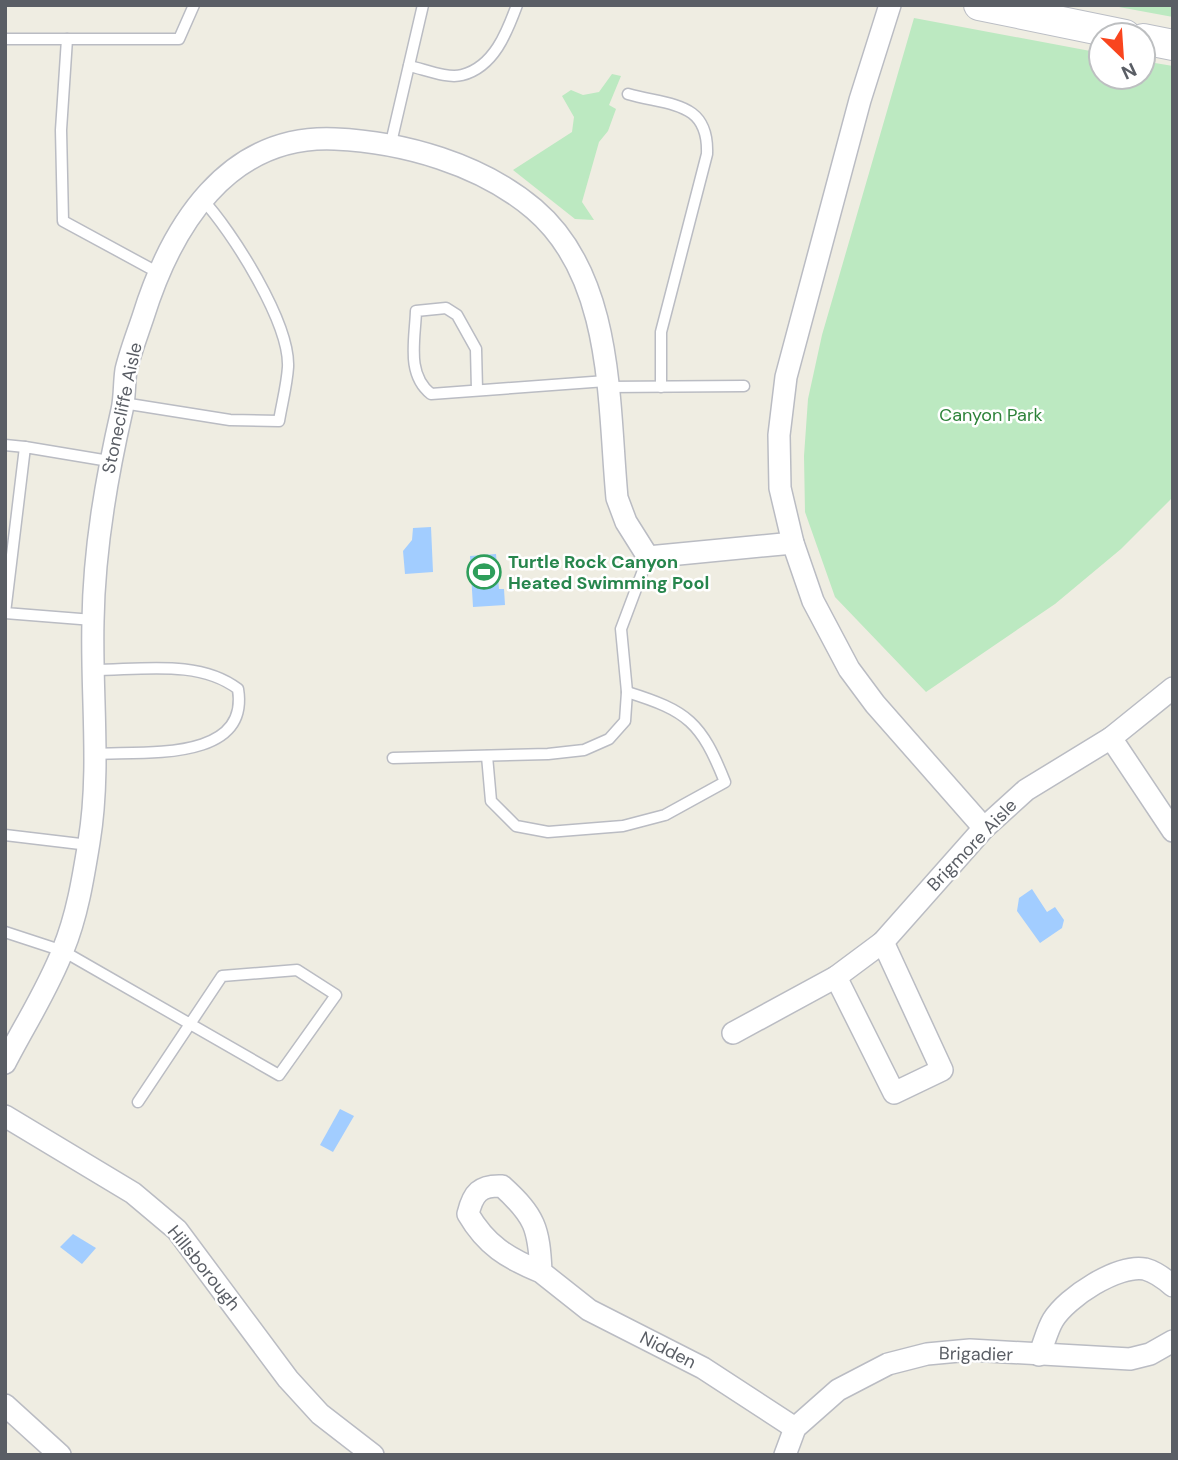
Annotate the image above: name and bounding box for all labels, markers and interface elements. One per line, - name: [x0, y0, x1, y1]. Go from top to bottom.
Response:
- north arrow: [1087, 21, 1157, 91]
- text: N: [1117, 57, 1141, 85]
- street label: Stonecliffe Aisle: [96, 340, 148, 476]
- park label: Canyon Park: [939, 403, 1043, 427]
- place label: Turtle Rock Canyon Heated Swimming Pool: [508, 550, 709, 595]
- sports icon: Turtle Rock Canyon Heated Swimming Pool: [465, 553, 503, 591]
- street label: Brigmore Aisle: [922, 794, 1022, 896]
- street label: Hillsborough: [162, 1220, 246, 1316]
- street label: Nidden: [636, 1326, 700, 1374]
- street label: Brigadier: [939, 1341, 1014, 1367]

